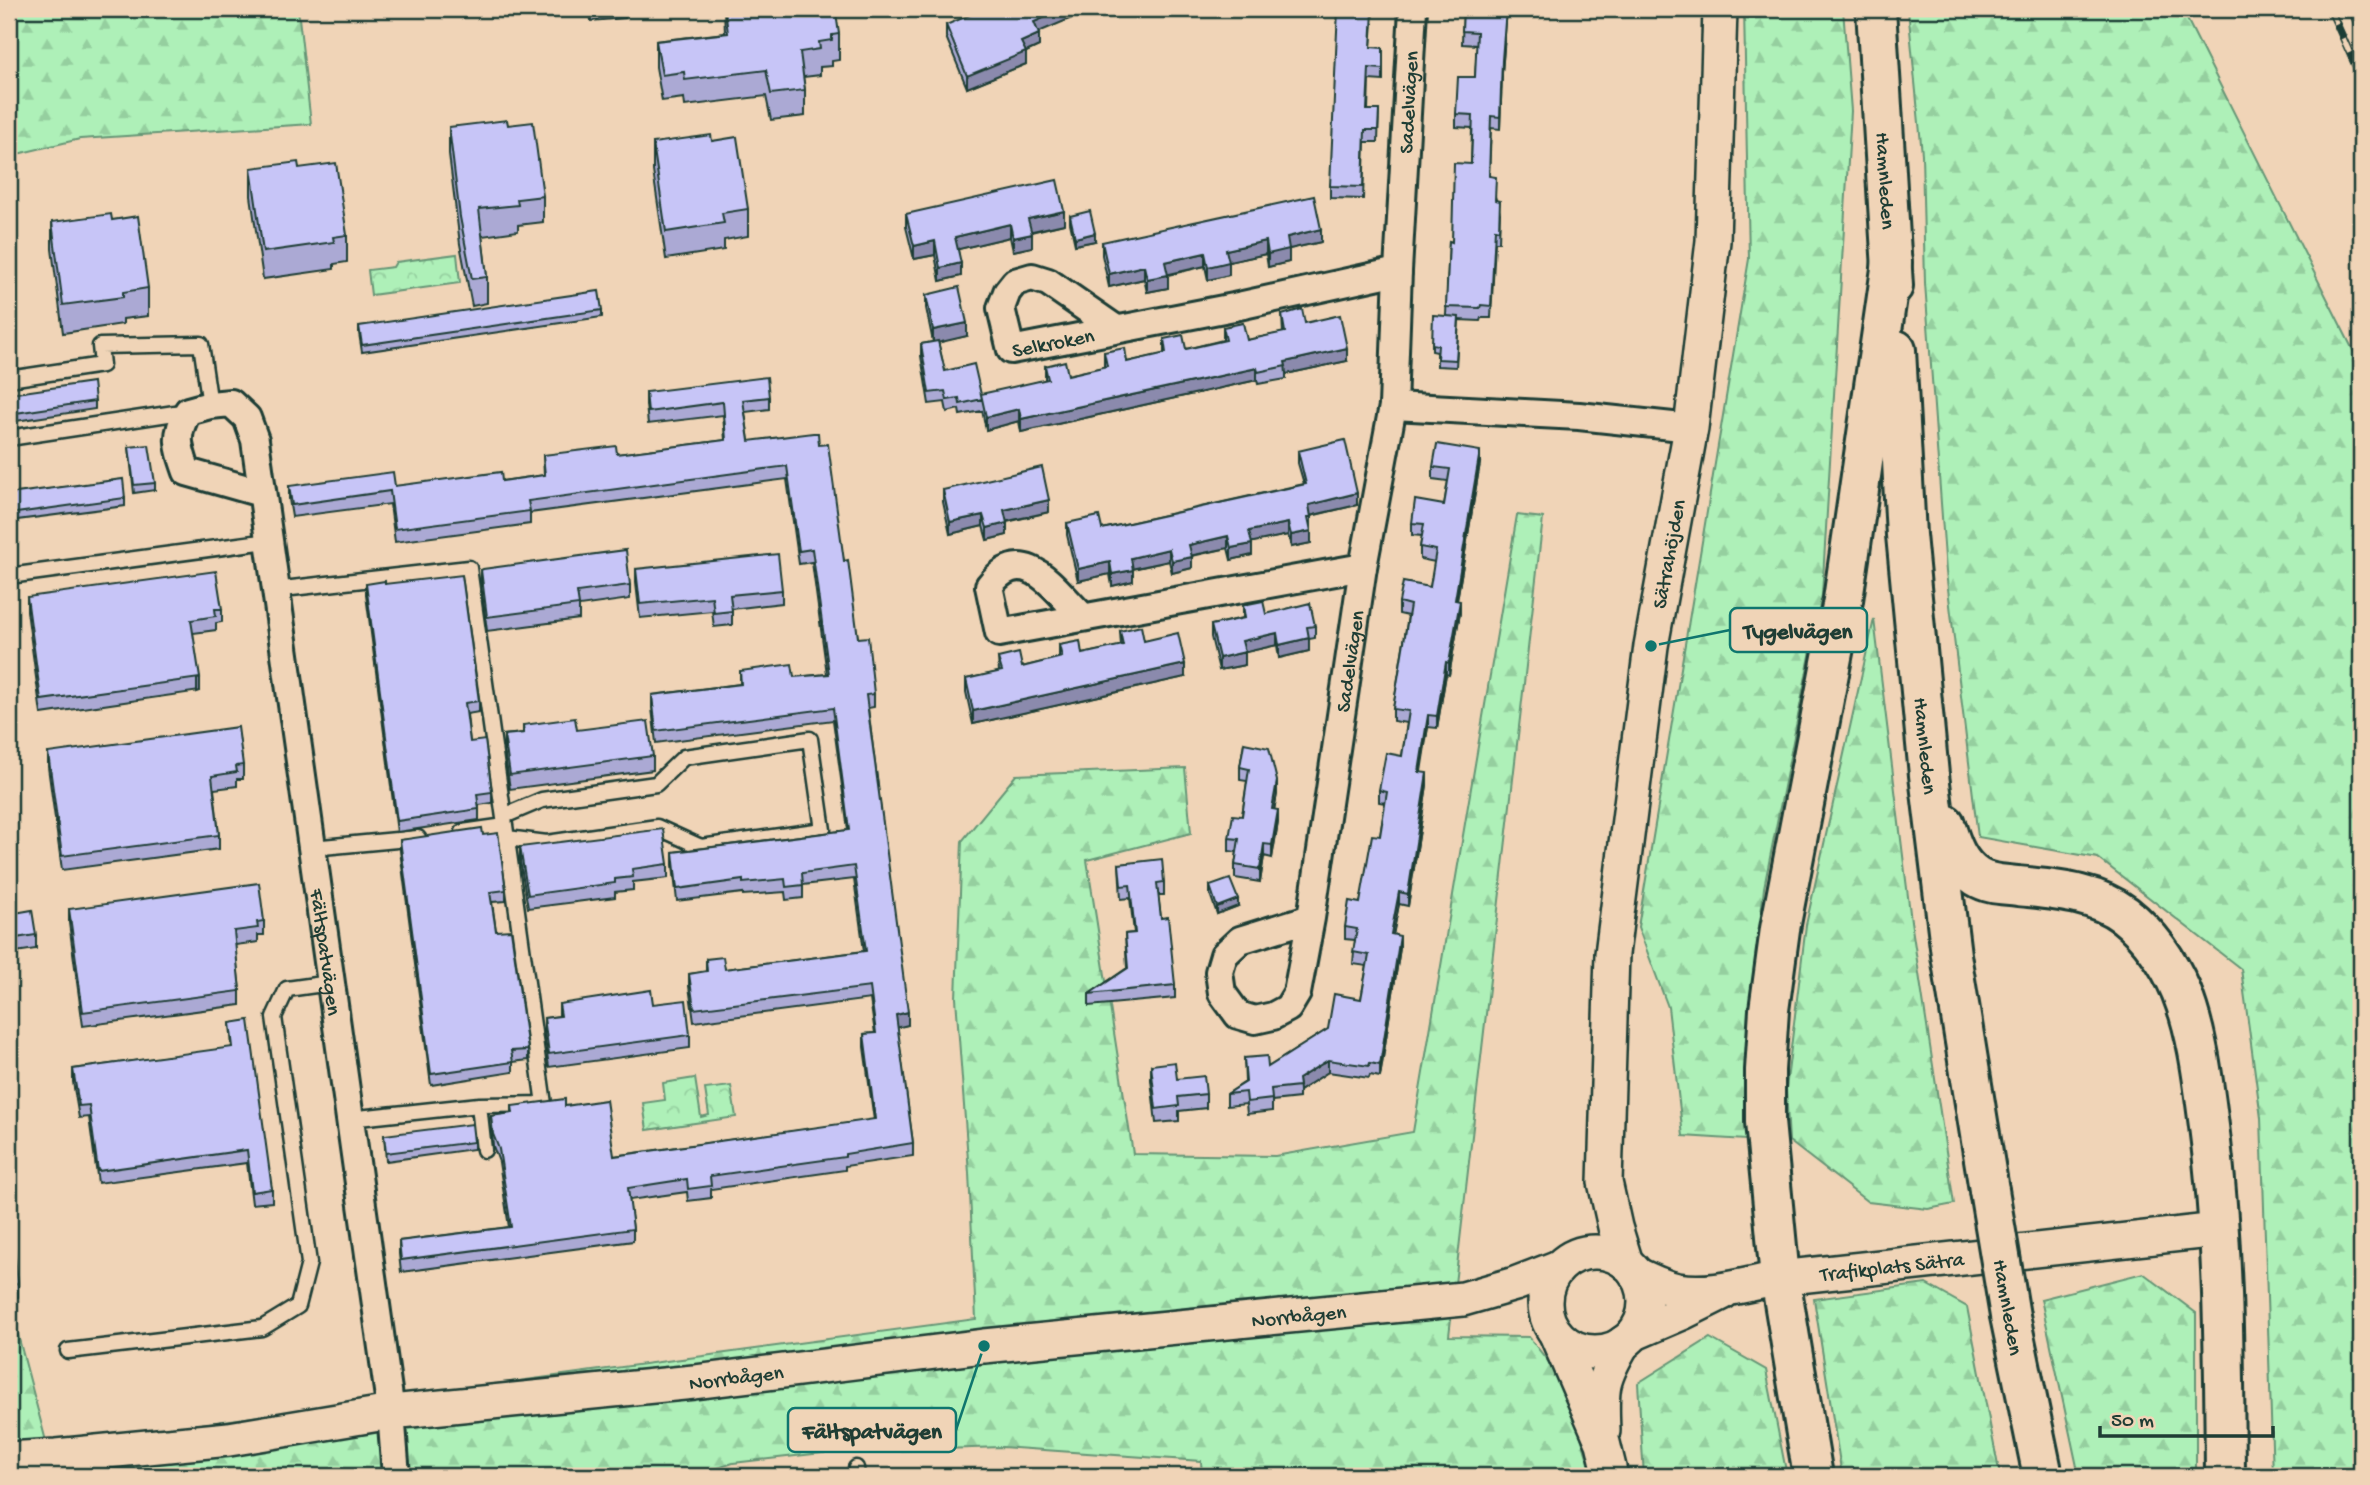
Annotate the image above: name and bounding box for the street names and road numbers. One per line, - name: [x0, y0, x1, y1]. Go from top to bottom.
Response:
- street label: Sadelvägen: [1396, 50, 1427, 155]
- street label: Hamnleden: [1868, 132, 1898, 230]
- street label: Selkroken: [1010, 325, 1097, 365]
- street label: Sätrahöjden: [1649, 498, 1694, 611]
- street label: Sadelvägen: [1333, 609, 1372, 714]
- street label: Hamnleden: [1906, 697, 1940, 796]
- street label: Fältspatvägen: [302, 886, 344, 1017]
- street label: Trafikplats Sätra: [1818, 1249, 1967, 1290]
- street label: Hamnleden: [1985, 1258, 2026, 1358]
- street label: Norrbågen: [1250, 1302, 1347, 1336]
- street label: Norrbågen: [688, 1362, 785, 1399]

